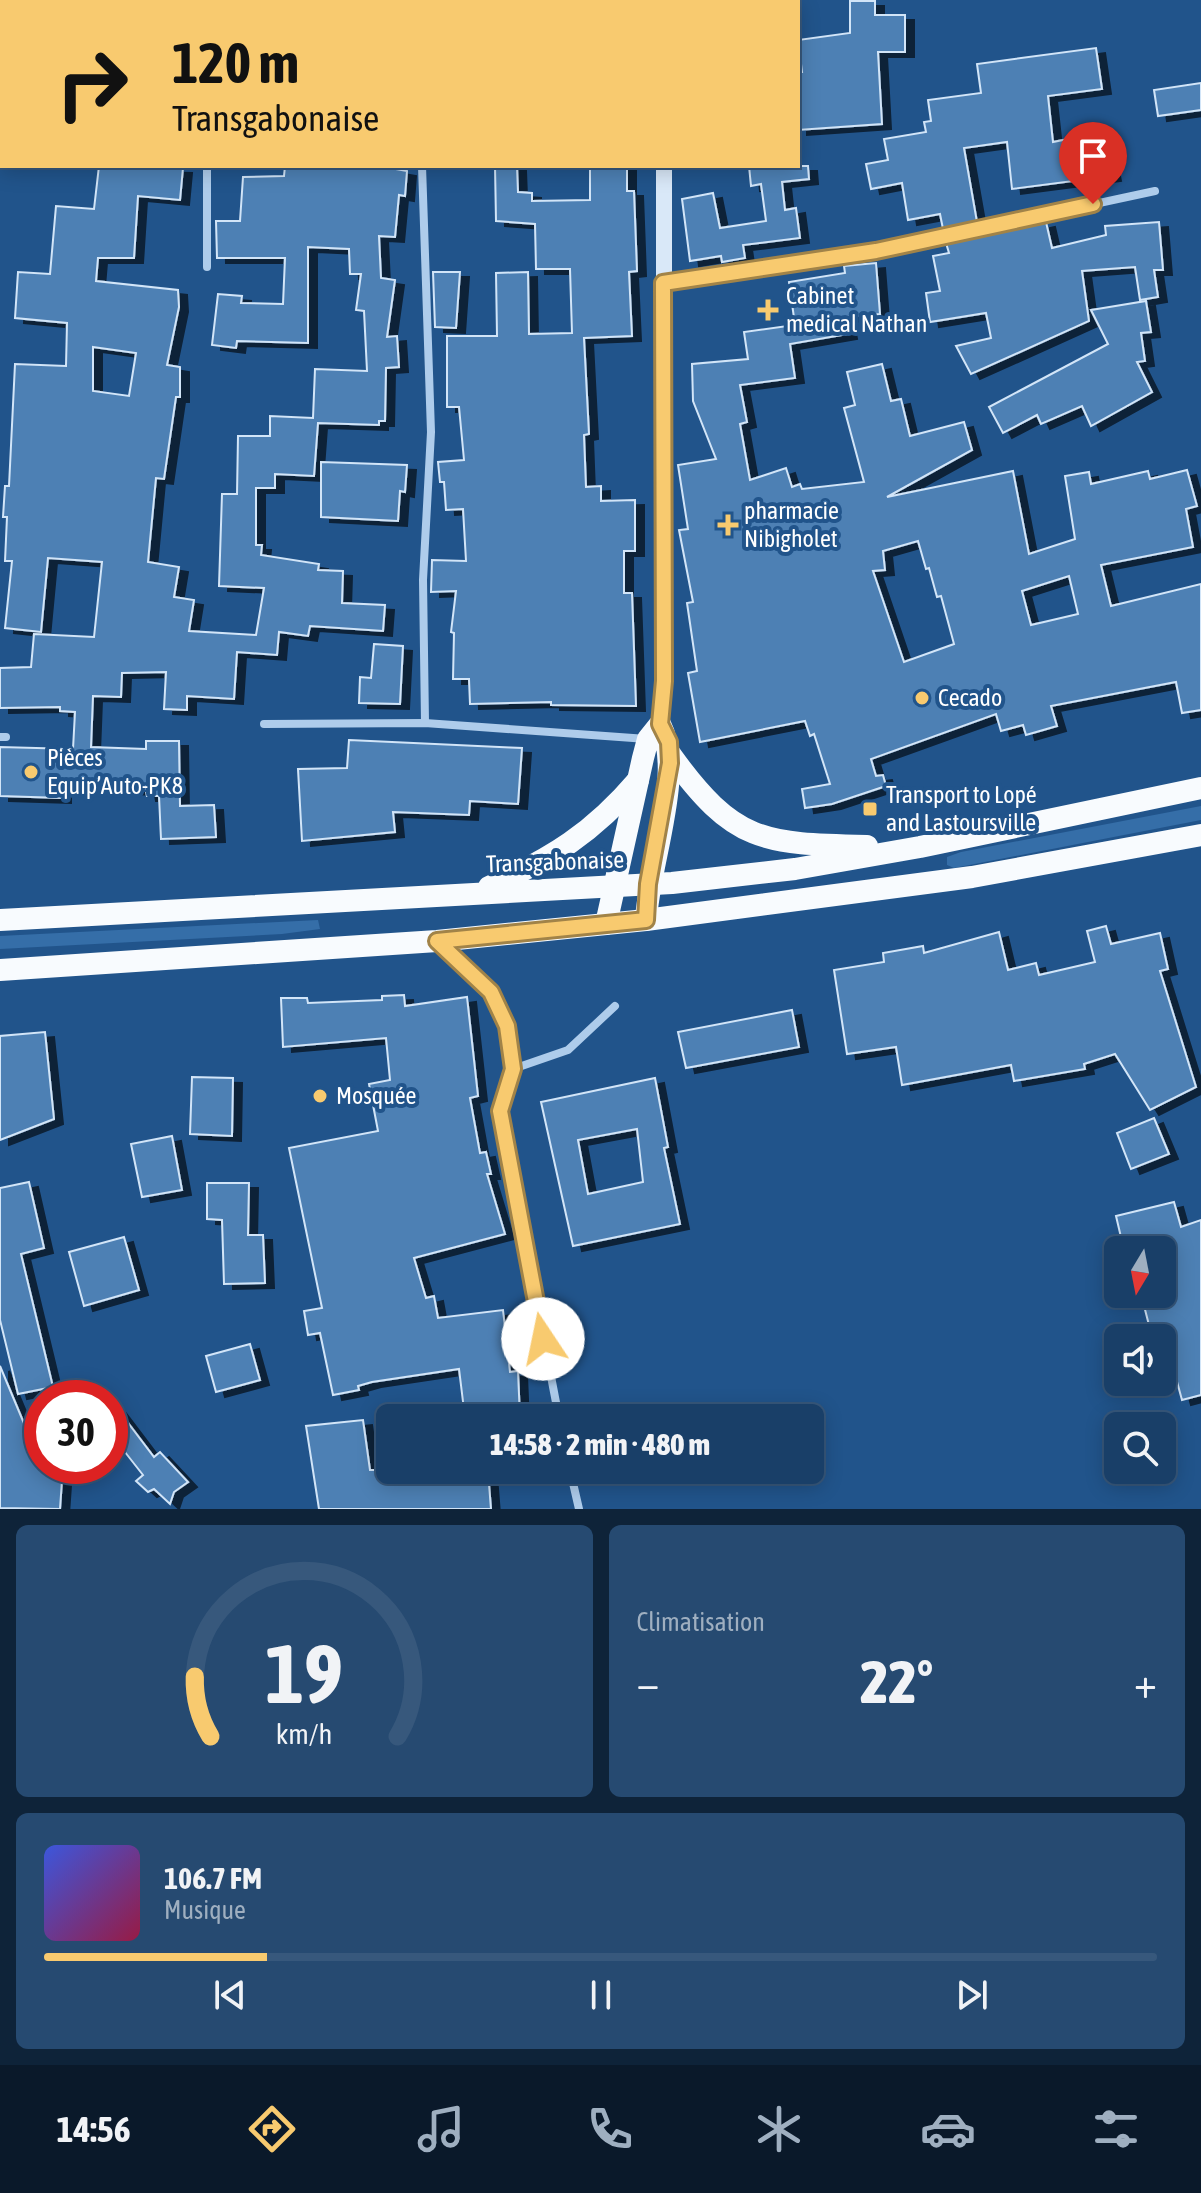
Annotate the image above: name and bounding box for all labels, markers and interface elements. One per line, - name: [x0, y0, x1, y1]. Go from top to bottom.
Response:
- text: 120 m: [172, 31, 299, 95]
- icon: right: [40, 32, 144, 136]
- text: Transgabonaise: [172, 97, 379, 139]
- pin: [1059, 122, 1127, 204]
- icon: arrive: [1071, 134, 1115, 178]
- place label: Cabinet medical Nathan: [786, 282, 927, 337]
- marker: Cabinet medical Nathan: [757, 299, 779, 321]
- place label: pharmacie Nibigholet: [744, 497, 839, 552]
- marker: pharmacie Nibigholet: [719, 516, 737, 534]
- place label: Cecado: [938, 684, 1002, 711]
- marker: Cecado: [913, 689, 931, 707]
- place label: Pièces Equip’Auto-PK8: [47, 744, 183, 799]
- marker: Pièces Equip’Auto-PK8: [22, 763, 40, 781]
- place label: Transport to Lopé and Lastoursville: [886, 781, 1037, 836]
- marker: Transport to Lopé and Lastoursville: [861, 800, 879, 818]
- street label: Transgabonaise: [485, 846, 625, 877]
- place label: Mosquée: [336, 1082, 416, 1109]
- marker: Mosquée: [311, 1087, 329, 1105]
- north arrow: [1104, 1236, 1176, 1308]
- map controls: [1104, 1236, 1176, 1484]
- position arrow: [501, 1297, 585, 1381]
- button: sound: [1104, 1324, 1176, 1396]
- speed limit sign: 30: [24, 1380, 128, 1484]
- button: search: [1104, 1412, 1176, 1484]
- text: 14:58 · 2 min · 480 m: [490, 1427, 710, 1461]
- text: Climatisation: [637, 1607, 765, 1637]
- text: 19: [265, 1625, 343, 1721]
- text: 22°: [860, 1647, 933, 1716]
- text: −: [637, 1657, 659, 1707]
- text: +: [1134, 1657, 1157, 1707]
- text: km/h: [276, 1717, 333, 1750]
- text: 106.7 FM: [164, 1861, 262, 1895]
- text: Musique: [164, 1895, 246, 1925]
- icon: previous: [208, 1973, 252, 2017]
- icon: pause: [579, 1973, 623, 2017]
- icon: next: [950, 1973, 994, 2017]
- icon: directions: [244, 2101, 300, 2157]
- icon: music: [413, 2101, 469, 2157]
- icon: phone: [582, 2101, 638, 2157]
- icon: climate: [751, 2101, 807, 2157]
- icon: car: [920, 2101, 976, 2157]
- icon: filters: [1088, 2101, 1144, 2157]
- text: 14:56: [56, 2108, 131, 2150]

